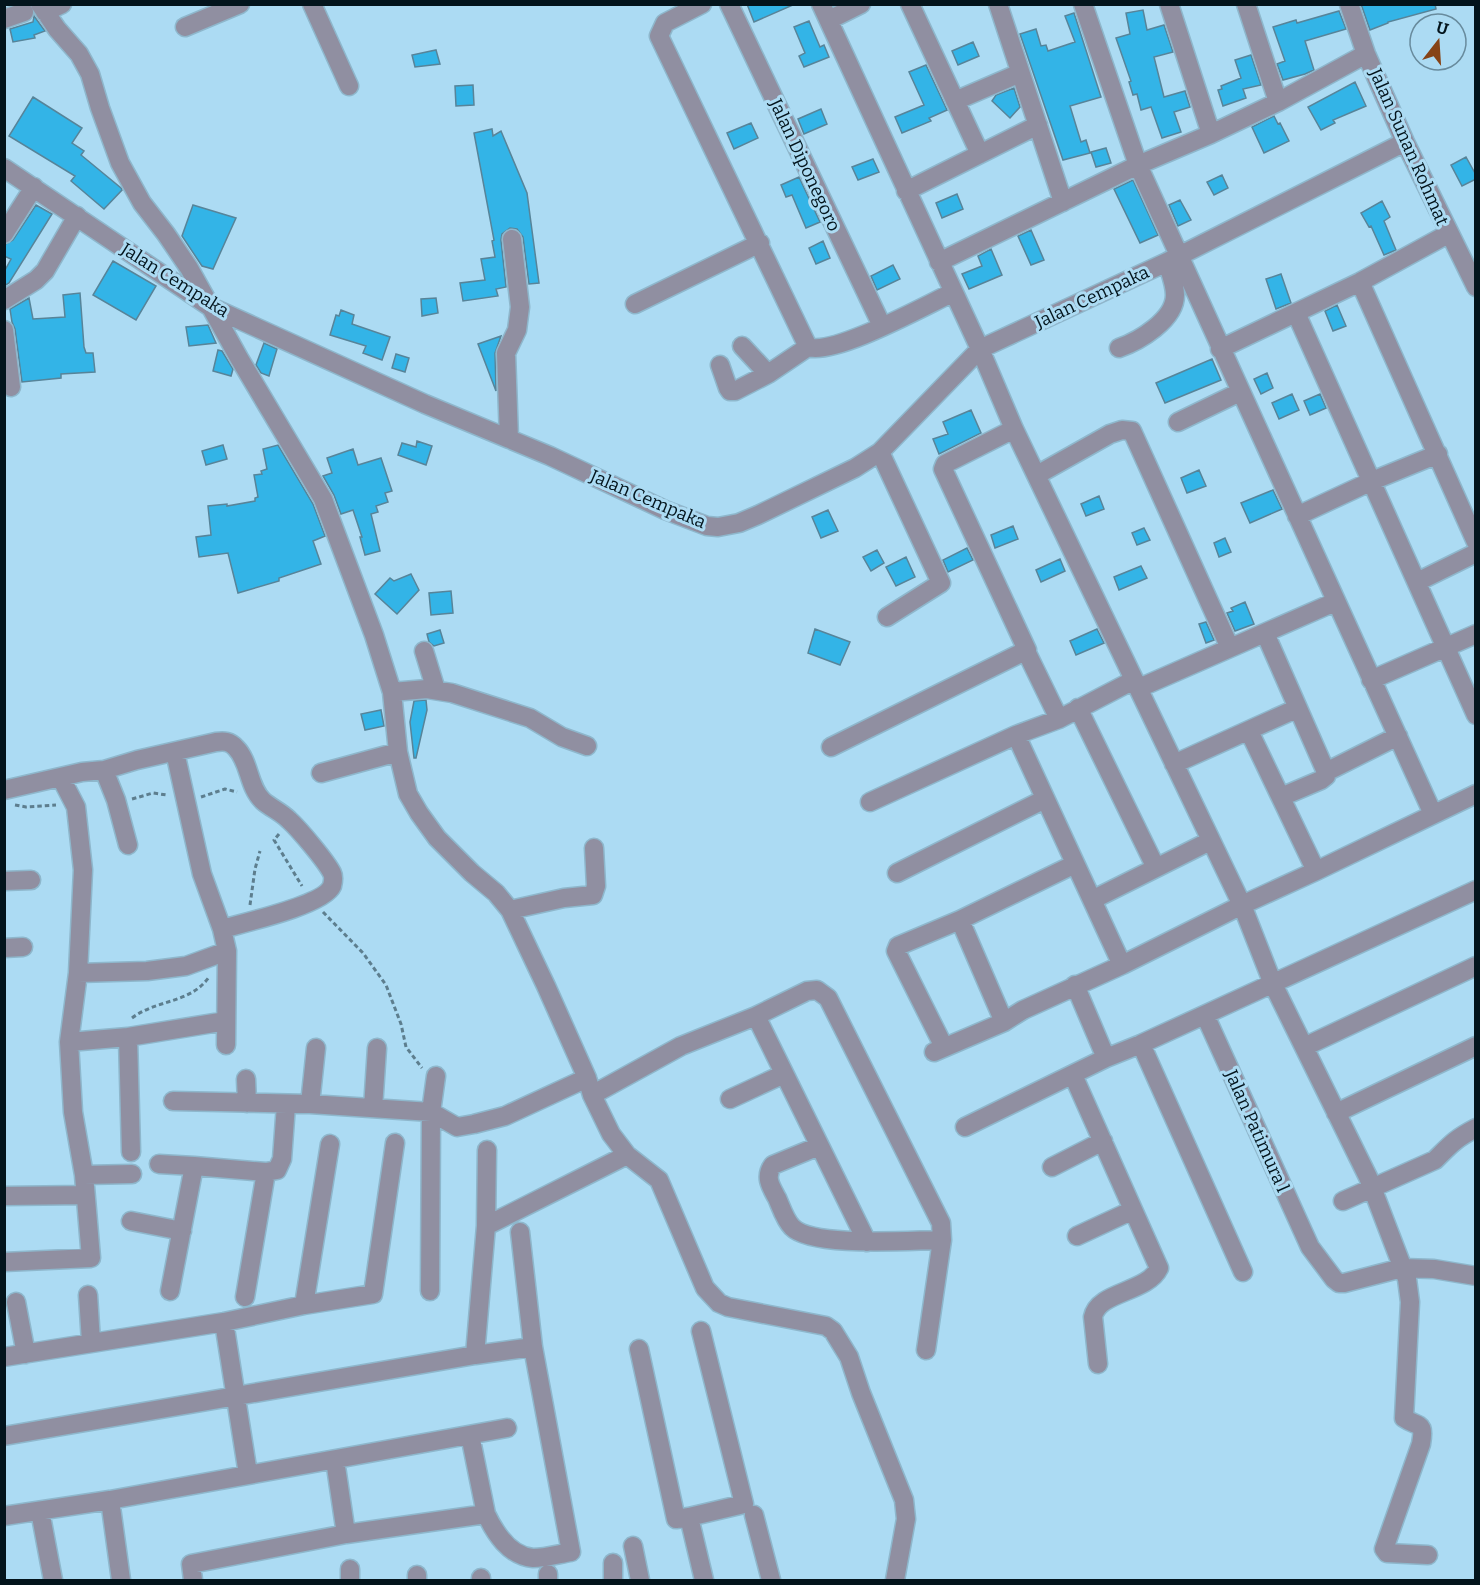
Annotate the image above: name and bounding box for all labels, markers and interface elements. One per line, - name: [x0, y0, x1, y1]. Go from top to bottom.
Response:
- north arrow: [1408, 12, 1468, 72]
- text: U: [1434, 17, 1451, 39]
- street label: Jalan Sunan Rohmat: [1364, 64, 1454, 229]
- street label: Jalan Diponegoro: [764, 94, 845, 235]
- street label: Jalan Cempaka: [116, 237, 233, 322]
- street label: Jalan Cempaka: [1031, 261, 1153, 333]
- street label: Jalan Cempaka: [586, 464, 709, 533]
- street label: Jalan Patimura l: [1220, 1066, 1294, 1196]

